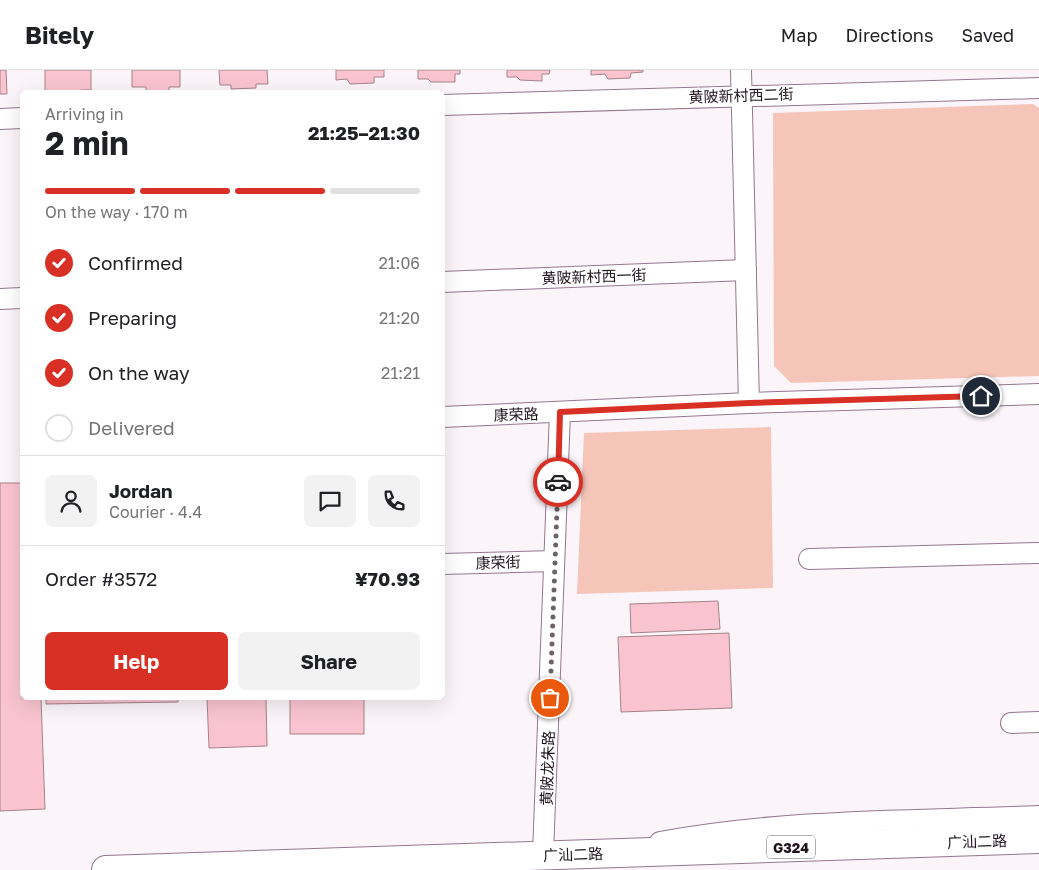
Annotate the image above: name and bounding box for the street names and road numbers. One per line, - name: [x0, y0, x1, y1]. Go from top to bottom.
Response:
- street label: 黄陂新村西二街: [688, 84, 794, 106]
- street label: 黄陂新村西一街: [541, 265, 647, 287]
- street label: 康荣路: [493, 404, 539, 424]
- street label: 康荣街: [475, 552, 521, 572]
- street label: 黄陂龙朱路: [537, 730, 557, 806]
- street label: 广汕二路: [947, 831, 1007, 851]
- road number: G324: [767, 836, 815, 859]
- street label: 广汕二路: [543, 844, 603, 864]

